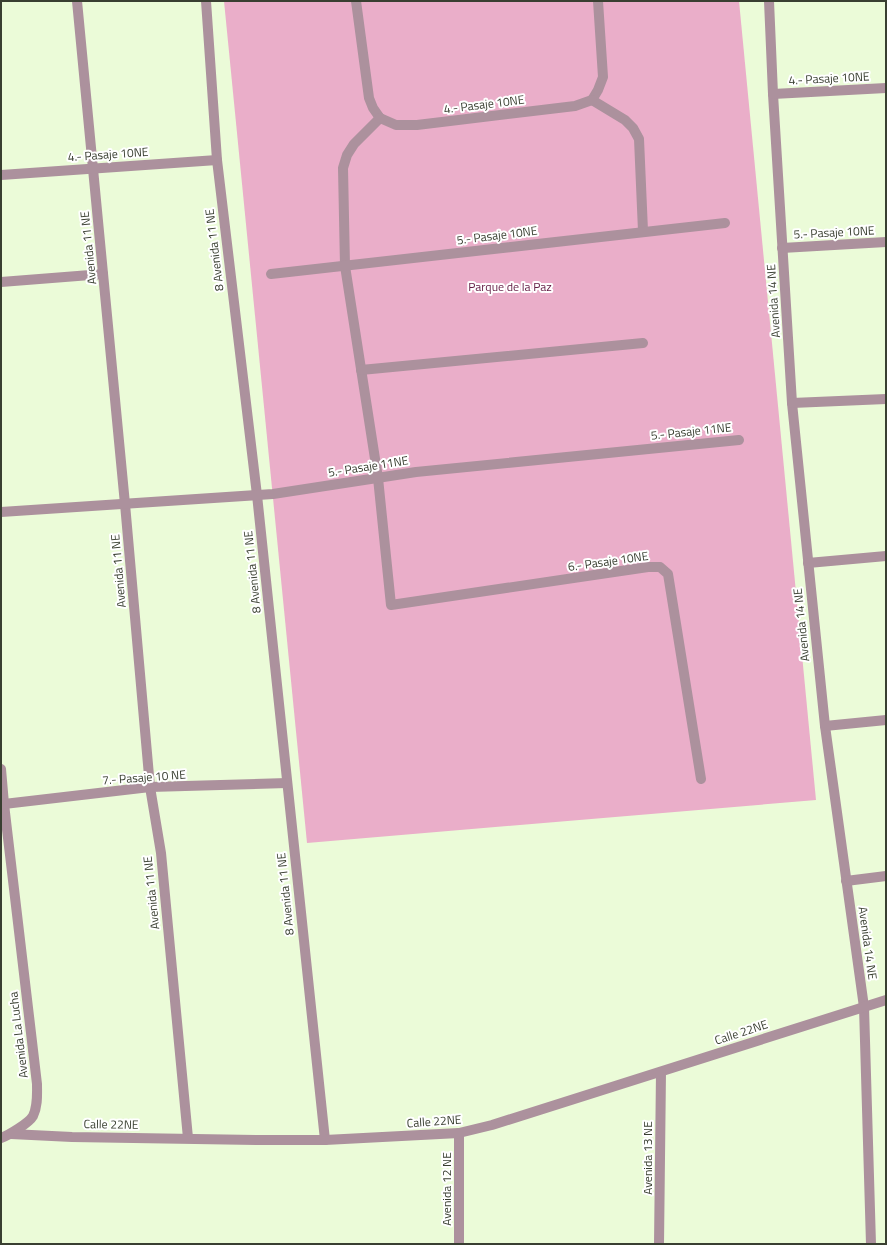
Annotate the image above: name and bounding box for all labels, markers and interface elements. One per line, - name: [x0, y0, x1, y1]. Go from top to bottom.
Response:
- street label: 4.- Pasaje 10NE: [788, 66, 870, 90]
- street label: 4.- Pasaje 10NE: [443, 90, 526, 118]
- street label: 4.- Pasaje 10NE: [67, 142, 149, 166]
- street label: 8 Avenida 11 NE: [199, 207, 228, 292]
- street label: Avenida 11 NE: [75, 210, 101, 286]
- street label: 5.- Pasaje 10NE: [793, 220, 875, 244]
- street label: 5.- Pasaje 10NE: [456, 221, 539, 249]
- street label: Avenida 14 NE: [761, 263, 785, 338]
- park label: Parque de la Paz: [468, 277, 552, 296]
- street label: 5.- Pasaje 11NE: [650, 417, 733, 445]
- street label: 5.- Pasaje 11NE: [327, 450, 410, 482]
- street label: 8 Avenida 11 NE: [238, 529, 266, 614]
- street label: Avenida 11 NE: [105, 533, 131, 608]
- street label: 6.- Pasaje 10NE: [567, 546, 650, 576]
- street label: Avenida 14 NE: [788, 587, 814, 663]
- street label: 7.- Pasaje 10 NE: [102, 765, 187, 789]
- street label: 8 Avenida 11 NE: [271, 851, 299, 936]
- street label: Avenida 11 NE: [138, 855, 164, 931]
- street label: Avenida 14 NE: [853, 905, 883, 981]
- street label: Avenida La Lucha: [3, 991, 33, 1079]
- street label: Calle 22NE: [712, 1014, 770, 1050]
- street label: Calle 22NE: [406, 1110, 462, 1132]
- street label: Calle 22NE: [83, 1114, 139, 1134]
- street label: Avenida 13 NE: [638, 1121, 657, 1195]
- street label: Avenida 12 NE: [437, 1152, 456, 1226]

